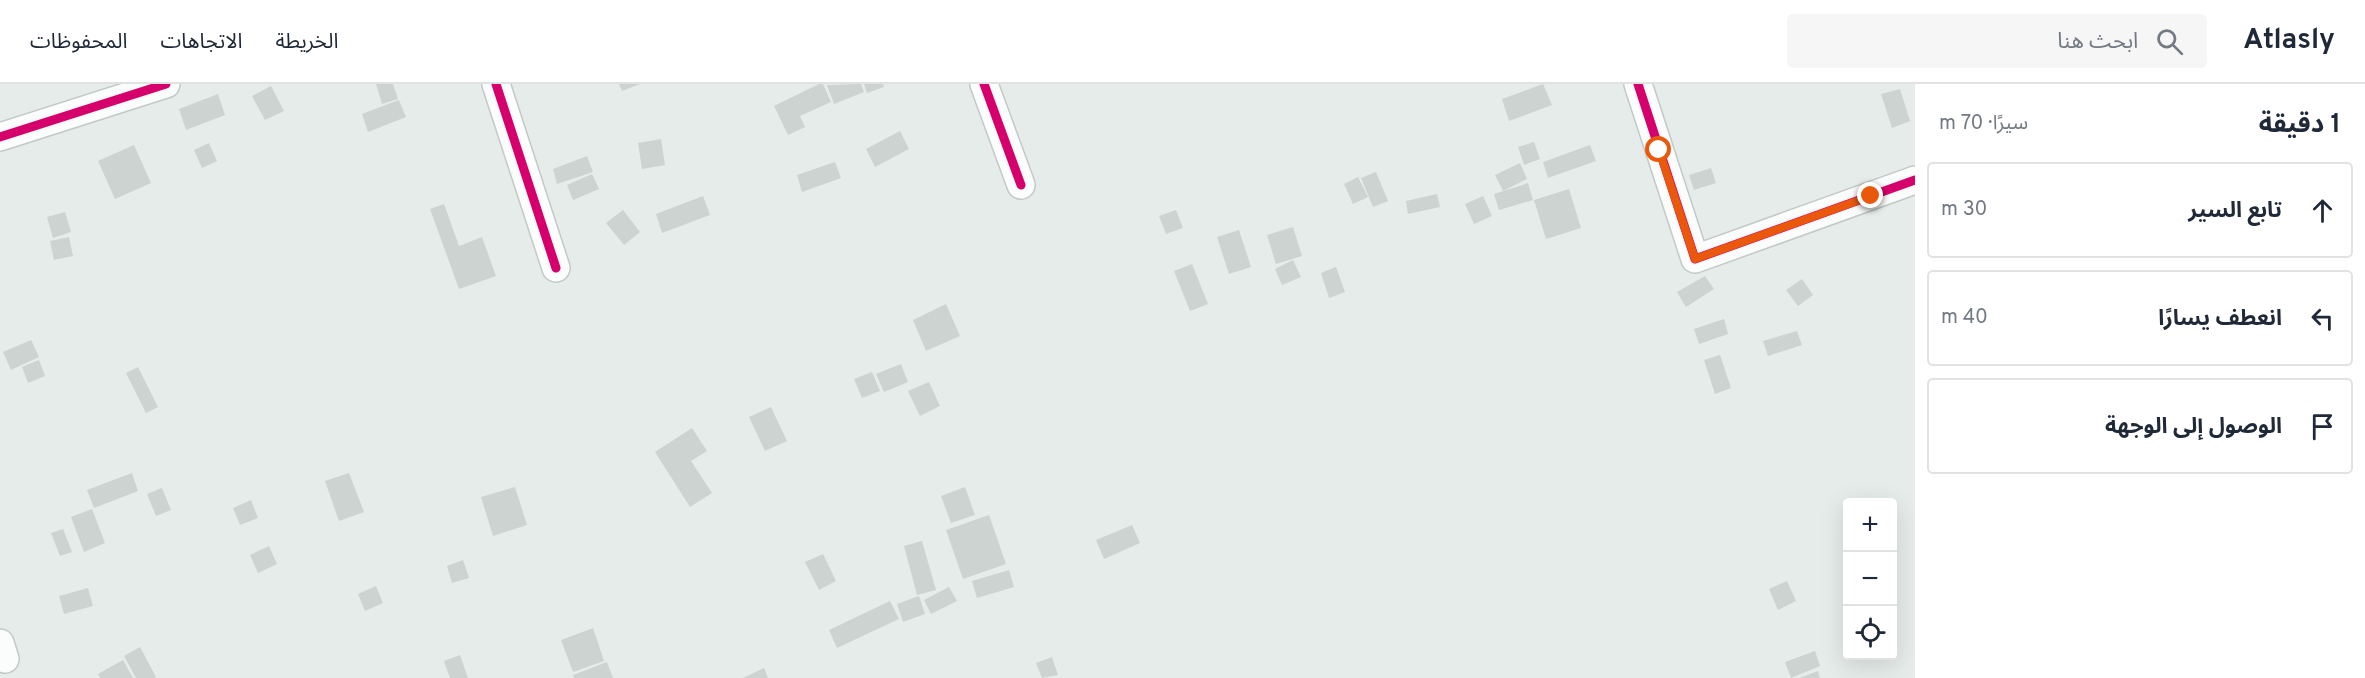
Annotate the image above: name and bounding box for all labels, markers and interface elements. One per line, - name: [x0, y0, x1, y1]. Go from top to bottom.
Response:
- search box: [1787, 14, 2207, 68]
- text: Atlasly: [2243, 23, 2335, 59]
- icon: search: [2153, 25, 2186, 58]
- text: المحفوظات: [30, 29, 127, 56]
- text: الاتجاهات: [160, 29, 242, 56]
- text: الخريطة: [275, 29, 338, 56]
- text: ابحث هنا: [2057, 29, 2138, 56]
- text: 1 دقيقة: [2259, 109, 2341, 142]
- text: سيرًا · 70 m: [1939, 111, 2028, 137]
- route start: [1645, 136, 1671, 162]
- route end: [1857, 182, 1883, 208]
- icon: ahead: [2306, 194, 2339, 227]
- text: 30 m: [1941, 197, 1987, 223]
- text: تابع السير: [2188, 198, 2282, 225]
- icon: left: [2306, 302, 2339, 335]
- text: 40 m: [1941, 305, 1988, 331]
- text: انعطف يسارًا: [2158, 306, 2282, 333]
- icon: arrive: [2306, 410, 2339, 443]
- text: الوصول إلى الوجهة: [2105, 414, 2282, 441]
- map controls: [1843, 498, 1897, 660]
- button: +: [1843, 498, 1897, 552]
- button: −: [1843, 552, 1897, 606]
- button: locate: [1843, 606, 1897, 660]

